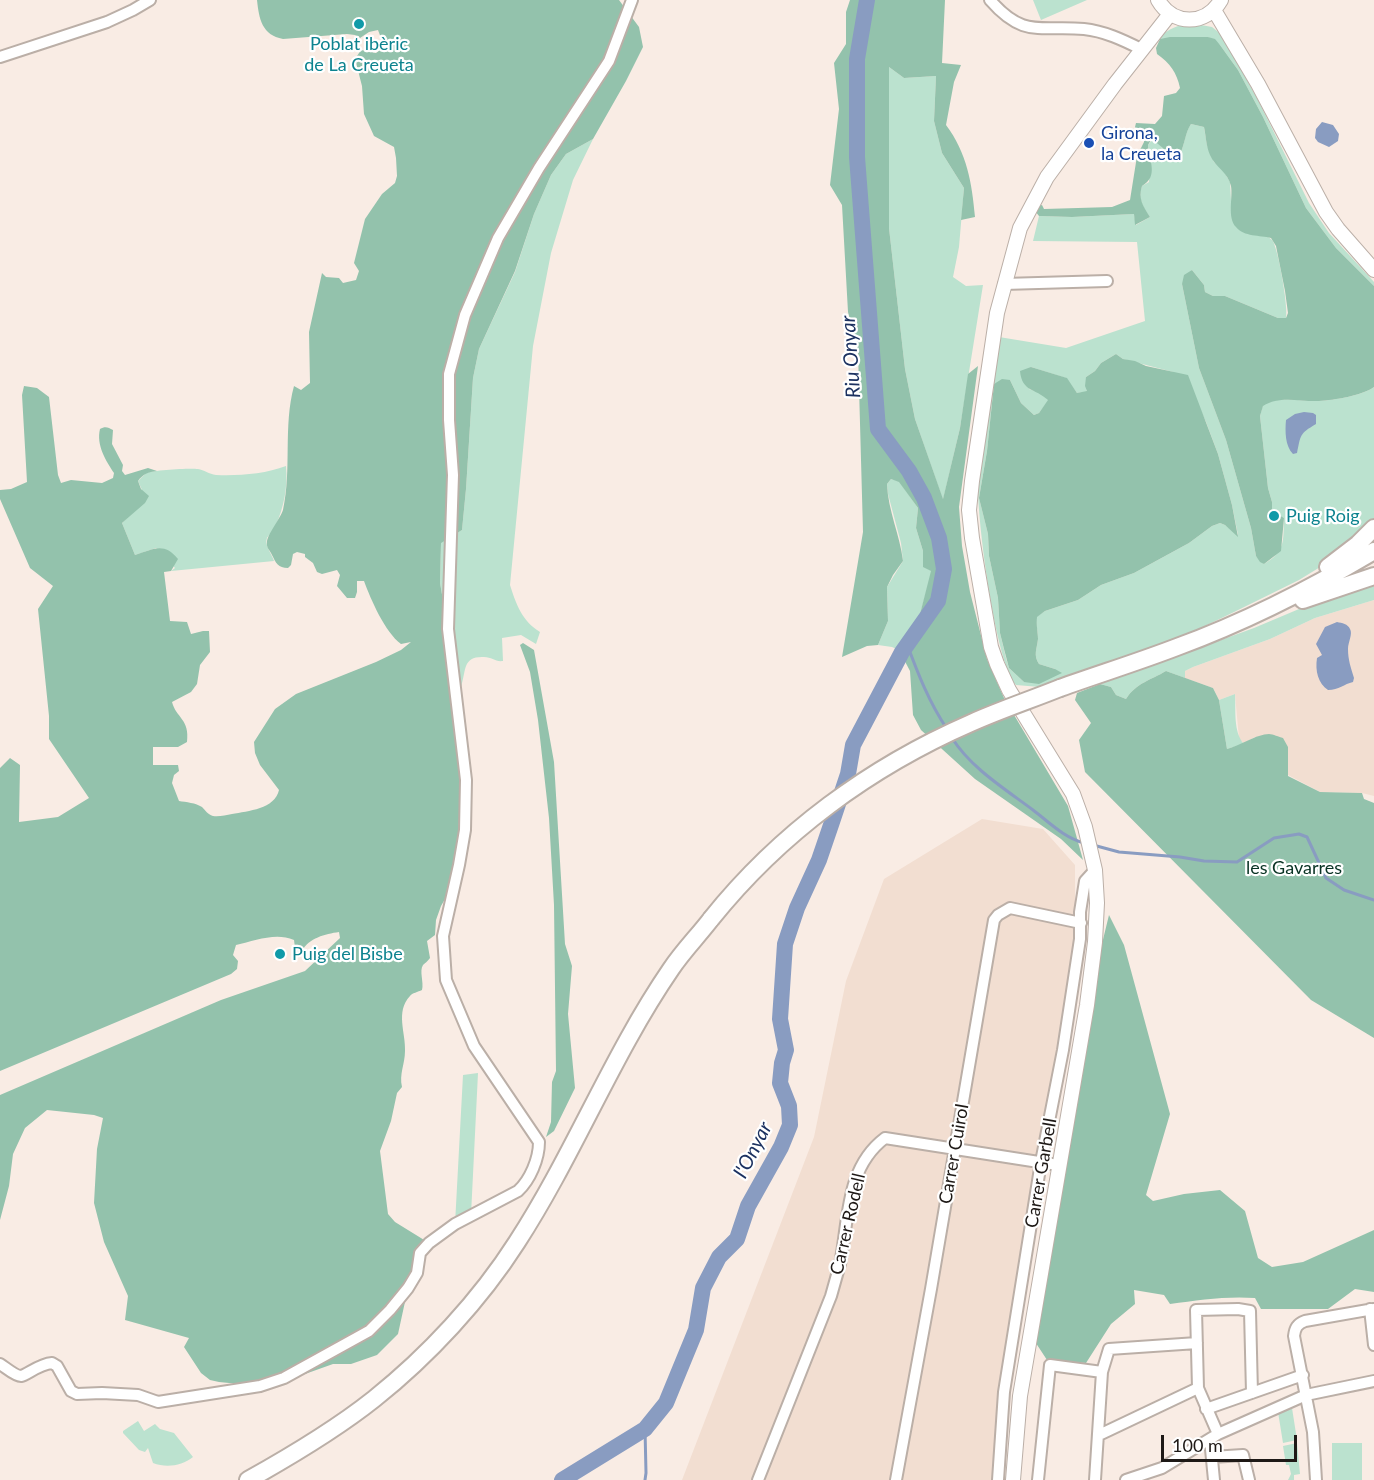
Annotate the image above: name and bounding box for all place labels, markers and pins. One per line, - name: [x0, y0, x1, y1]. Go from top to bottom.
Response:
- marker: Poblat ibèric de La Creueta: [352, 17, 366, 31]
- place label: Poblat ibèric de La Creueta: [304, 33, 414, 76]
- place label: Girona, la Creueta: [1101, 122, 1181, 164]
- marker: Girona, la Creueta: [1082, 136, 1096, 150]
- place label: Puig Roig: [1286, 505, 1360, 527]
- marker: Puig Roig: [1267, 509, 1281, 523]
- place label: Puig del Bisbe: [292, 943, 403, 965]
- marker: Puig del Bisbe: [273, 947, 287, 961]

